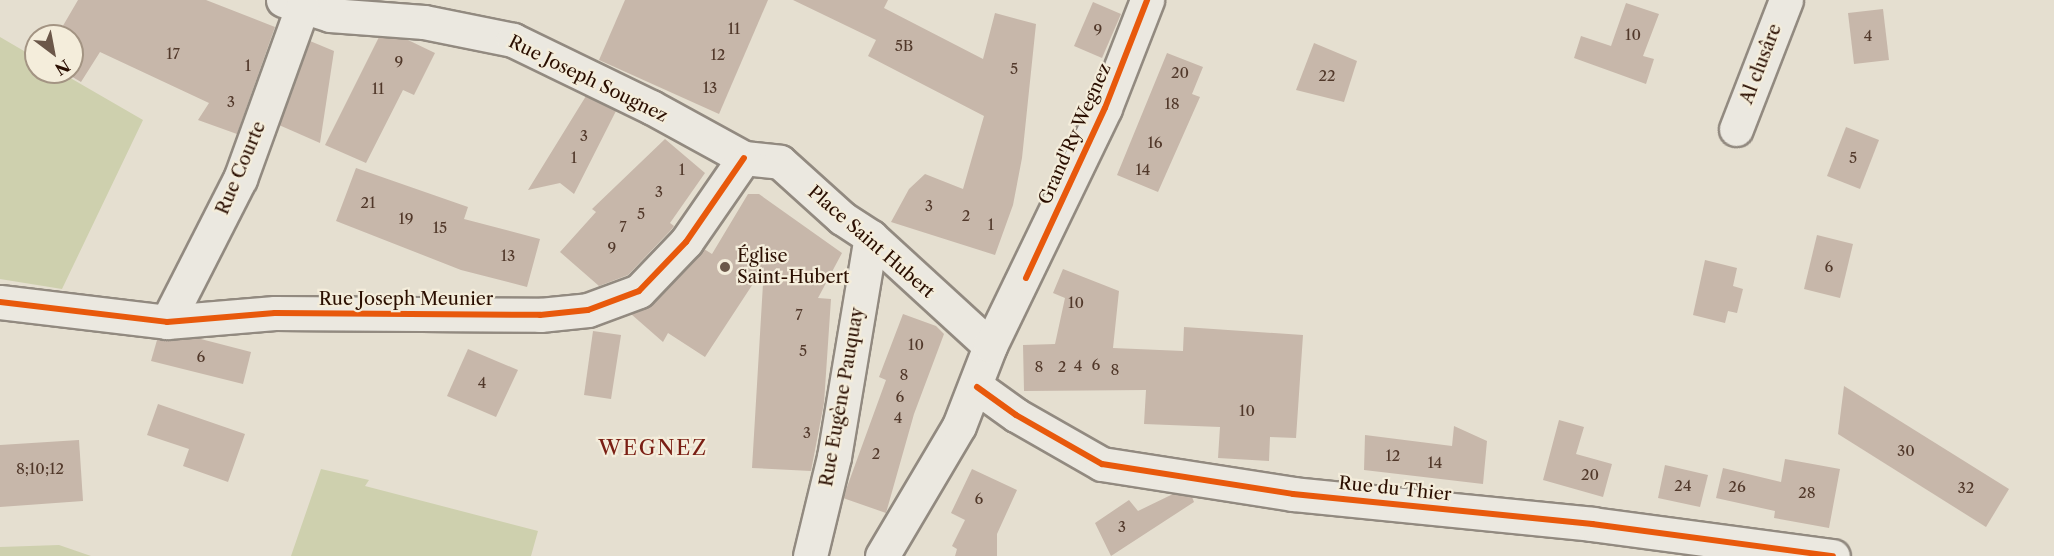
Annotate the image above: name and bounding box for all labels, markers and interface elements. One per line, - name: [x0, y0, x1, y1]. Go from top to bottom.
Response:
- house number: 11: [728, 20, 740, 38]
- house number: 9: [1094, 21, 1102, 39]
- street label: Al clusâre: [1736, 21, 1786, 107]
- north arrow: [24, 24, 84, 84]
- house number: 10: [1625, 26, 1641, 44]
- house number: 4: [1864, 27, 1872, 45]
- street label: Rue Joseph Sougnez: [505, 31, 671, 127]
- house number: 5B: [895, 37, 913, 55]
- house number: 17: [166, 45, 180, 63]
- house number: 12: [711, 46, 725, 64]
- house number: 9: [395, 53, 403, 71]
- text: N: [51, 55, 74, 80]
- house number: 1: [245, 57, 251, 75]
- house number: 5: [1010, 60, 1018, 78]
- street label: Grand'Ry Wegnez: [1034, 60, 1116, 208]
- house number: 20: [1171, 64, 1189, 82]
- house number: 22: [1318, 67, 1336, 85]
- house number: 13: [703, 79, 717, 97]
- house number: 11: [372, 80, 384, 98]
- house number: 3: [227, 93, 235, 111]
- house number: 18: [1164, 95, 1180, 113]
- street label: Rue Courte: [212, 118, 270, 218]
- house number: 3: [580, 127, 588, 145]
- house number: 16: [1147, 134, 1163, 152]
- house number: 1: [571, 149, 577, 167]
- house number: 5: [1849, 149, 1857, 167]
- house number: 1: [679, 161, 685, 179]
- house number: 14: [1136, 161, 1150, 179]
- street label: Place Saint Hubert: [803, 181, 939, 303]
- house number: 3: [655, 183, 663, 201]
- house number: 21: [361, 194, 375, 212]
- house number: 3: [925, 197, 933, 215]
- house number: 5: [637, 205, 645, 223]
- house number: 2: [962, 207, 970, 225]
- house number: 19: [398, 210, 414, 228]
- house number: 1: [988, 216, 994, 234]
- house number: 7: [619, 218, 627, 236]
- house number: 15: [433, 219, 447, 237]
- house number: 9: [608, 239, 616, 257]
- place label: Église Saint-Hubert: [737, 246, 849, 288]
- house number: 13: [501, 247, 515, 265]
- house number: 6: [1825, 258, 1833, 276]
- marker: Église Saint-Hubert: [718, 260, 732, 274]
- street label: Rue Joseph Meunier: [319, 288, 493, 310]
- house number: 10: [1068, 294, 1084, 312]
- house number: 7: [795, 306, 803, 324]
- street label: Rue Eugène Pauquay: [816, 306, 868, 488]
- house number: 10: [908, 336, 924, 354]
- house number: 5: [799, 342, 807, 360]
- house number: 6: [197, 348, 205, 366]
- house number: 6: [1092, 356, 1100, 374]
- house number: 4: [1074, 357, 1082, 375]
- house number: 8: [1035, 358, 1043, 376]
- house number: 2: [1058, 358, 1066, 376]
- house number: 8: [1111, 361, 1119, 379]
- house number: 8: [900, 366, 908, 384]
- house number: 4: [478, 374, 486, 392]
- house number: 6: [896, 388, 904, 406]
- house number: 10: [1239, 402, 1255, 420]
- house number: 4: [894, 409, 902, 427]
- house number: 3: [803, 424, 811, 442]
- district label: WEGNEZ: [598, 435, 708, 461]
- house number: 30: [1897, 442, 1915, 460]
- house number: 2: [872, 445, 880, 463]
- house number: 12: [1386, 447, 1400, 465]
- house number: 14: [1428, 454, 1442, 472]
- house number: 8;10;12: [16, 460, 64, 478]
- house number: 20: [1581, 466, 1599, 484]
- street label: Rue du Thier: [1337, 472, 1453, 506]
- house number: 24: [1674, 477, 1692, 495]
- house number: 26: [1728, 478, 1746, 496]
- house number: 32: [1958, 479, 1974, 497]
- house number: 28: [1798, 484, 1816, 502]
- house number: 6: [975, 490, 983, 508]
- house number: 3: [1118, 518, 1126, 536]

